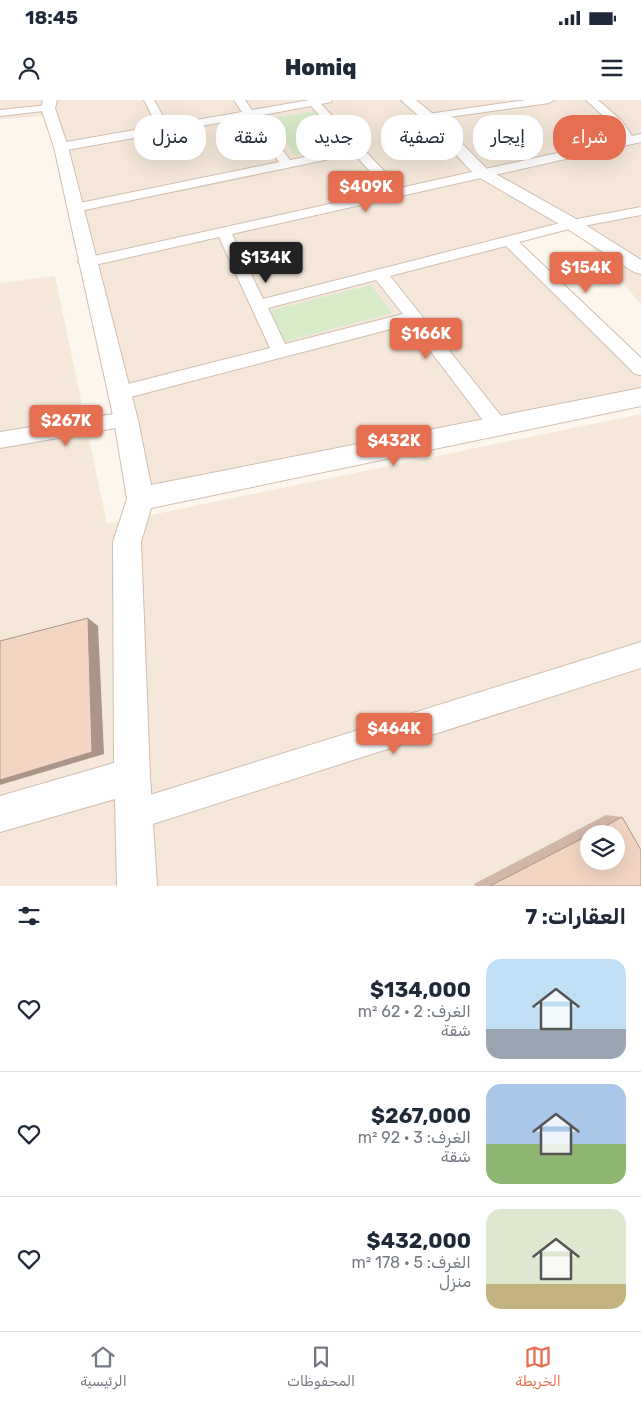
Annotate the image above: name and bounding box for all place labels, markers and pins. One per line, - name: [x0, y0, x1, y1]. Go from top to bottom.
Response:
- pin: $409K: [331, 170, 401, 213]
- pin: $134K: [231, 242, 301, 284]
- pin: $154K: [551, 252, 621, 294]
- pin: $166K: [391, 318, 461, 360]
- pin: $267K: [31, 404, 101, 447]
- pin: $432K: [359, 424, 429, 467]
- pin: $464K: [359, 712, 429, 755]

